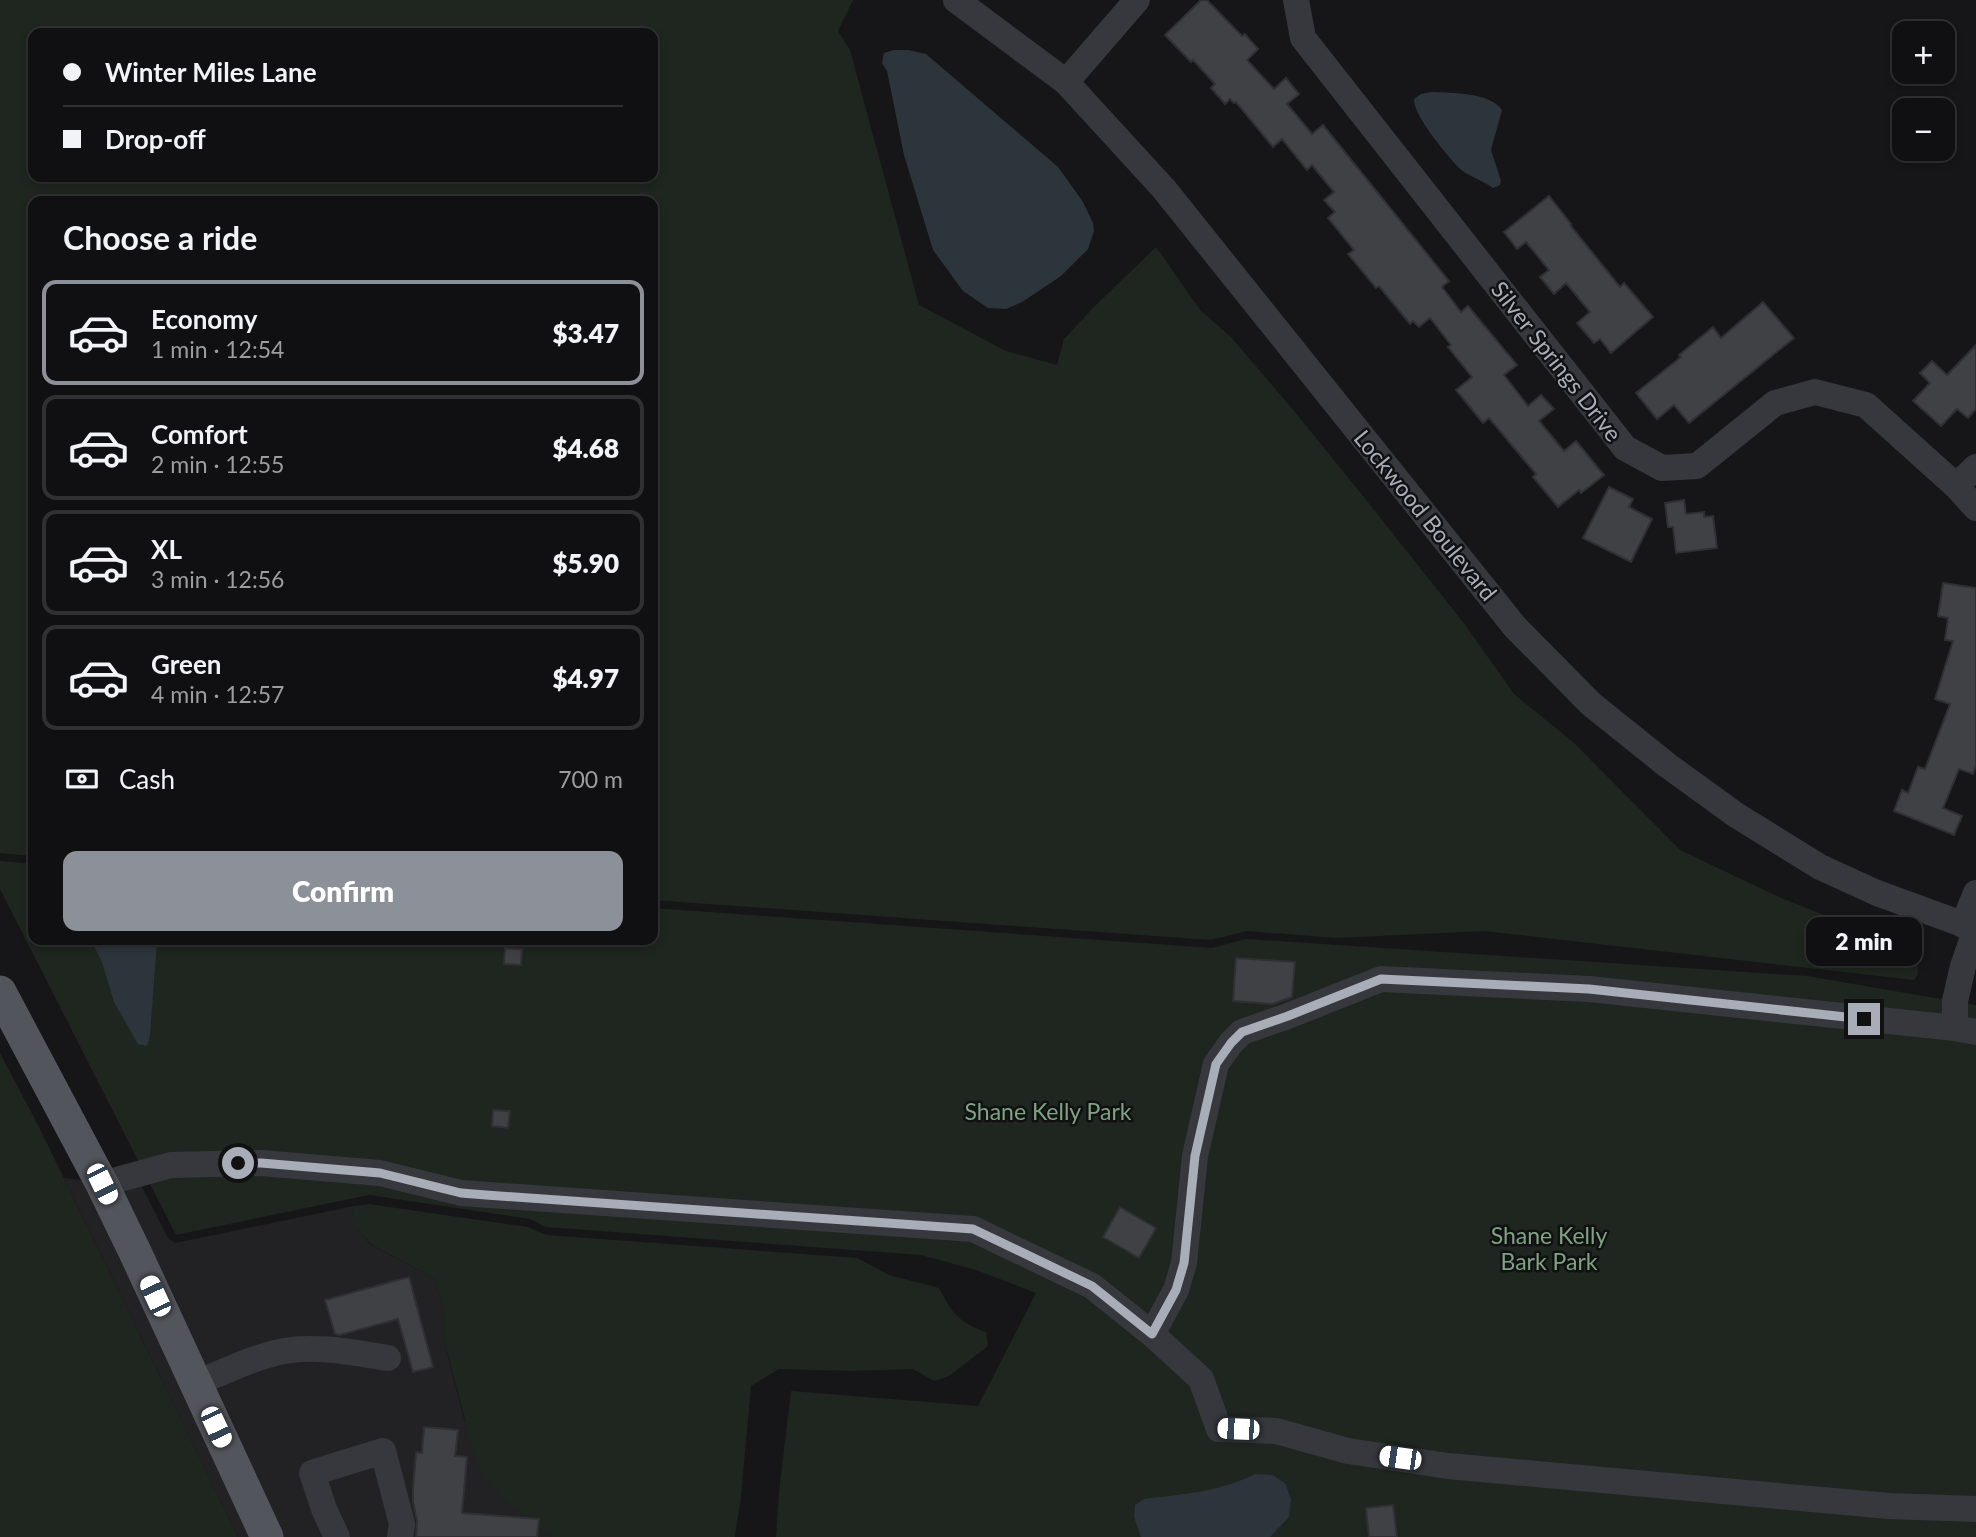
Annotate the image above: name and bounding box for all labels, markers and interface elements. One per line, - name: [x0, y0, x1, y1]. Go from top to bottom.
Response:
- map controls: [1892, 21, 1955, 161]
- button: +: [1892, 21, 1955, 84]
- text: Winter Miles Lane: [105, 56, 317, 88]
- button: −: [1892, 98, 1955, 161]
- text: Drop-off: [105, 123, 206, 155]
- text: Choose a ride: [63, 218, 257, 257]
- street label: Silver Springs Drive: [1486, 275, 1628, 447]
- icon: car: [67, 301, 130, 364]
- text: Economy: [151, 303, 257, 335]
- text: $3.47: [552, 317, 619, 349]
- text: 1 min · 12:54: [151, 335, 284, 363]
- icon: car: [67, 416, 130, 479]
- text: Comfort: [151, 418, 248, 450]
- street label: Lockwood Boulevard: [1349, 424, 1503, 606]
- text: $4.68: [552, 432, 619, 464]
- text: 2 min · 12:55: [151, 450, 284, 478]
- icon: car: [67, 531, 130, 594]
- text: XL: [151, 533, 182, 565]
- text: $5.90: [552, 547, 619, 579]
- text: 3 min · 12:56: [151, 565, 284, 593]
- icon: car: [67, 646, 130, 709]
- text: Green: [151, 648, 221, 680]
- text: $4.97: [552, 662, 619, 694]
- text: 4 min · 12:57: [151, 680, 284, 708]
- icon: cash: [63, 760, 101, 798]
- text: Cash: [119, 763, 175, 795]
- text: 700 m: [558, 765, 623, 793]
- button: Confirm: [63, 851, 623, 931]
- callout: 2 min: [1806, 918, 1922, 967]
- text: 2 min: [1835, 927, 1893, 955]
- route end: [1848, 1003, 1880, 1035]
- park label: Shane Kelly Park: [965, 1097, 1132, 1125]
- route start: [222, 1147, 254, 1179]
- car: [84, 1161, 121, 1207]
- park label: Shane Kelly Bark Park: [1491, 1221, 1607, 1275]
- car: [137, 1273, 174, 1319]
- car: [198, 1404, 235, 1450]
- car: [1217, 1418, 1260, 1440]
- car: [1378, 1445, 1423, 1471]

